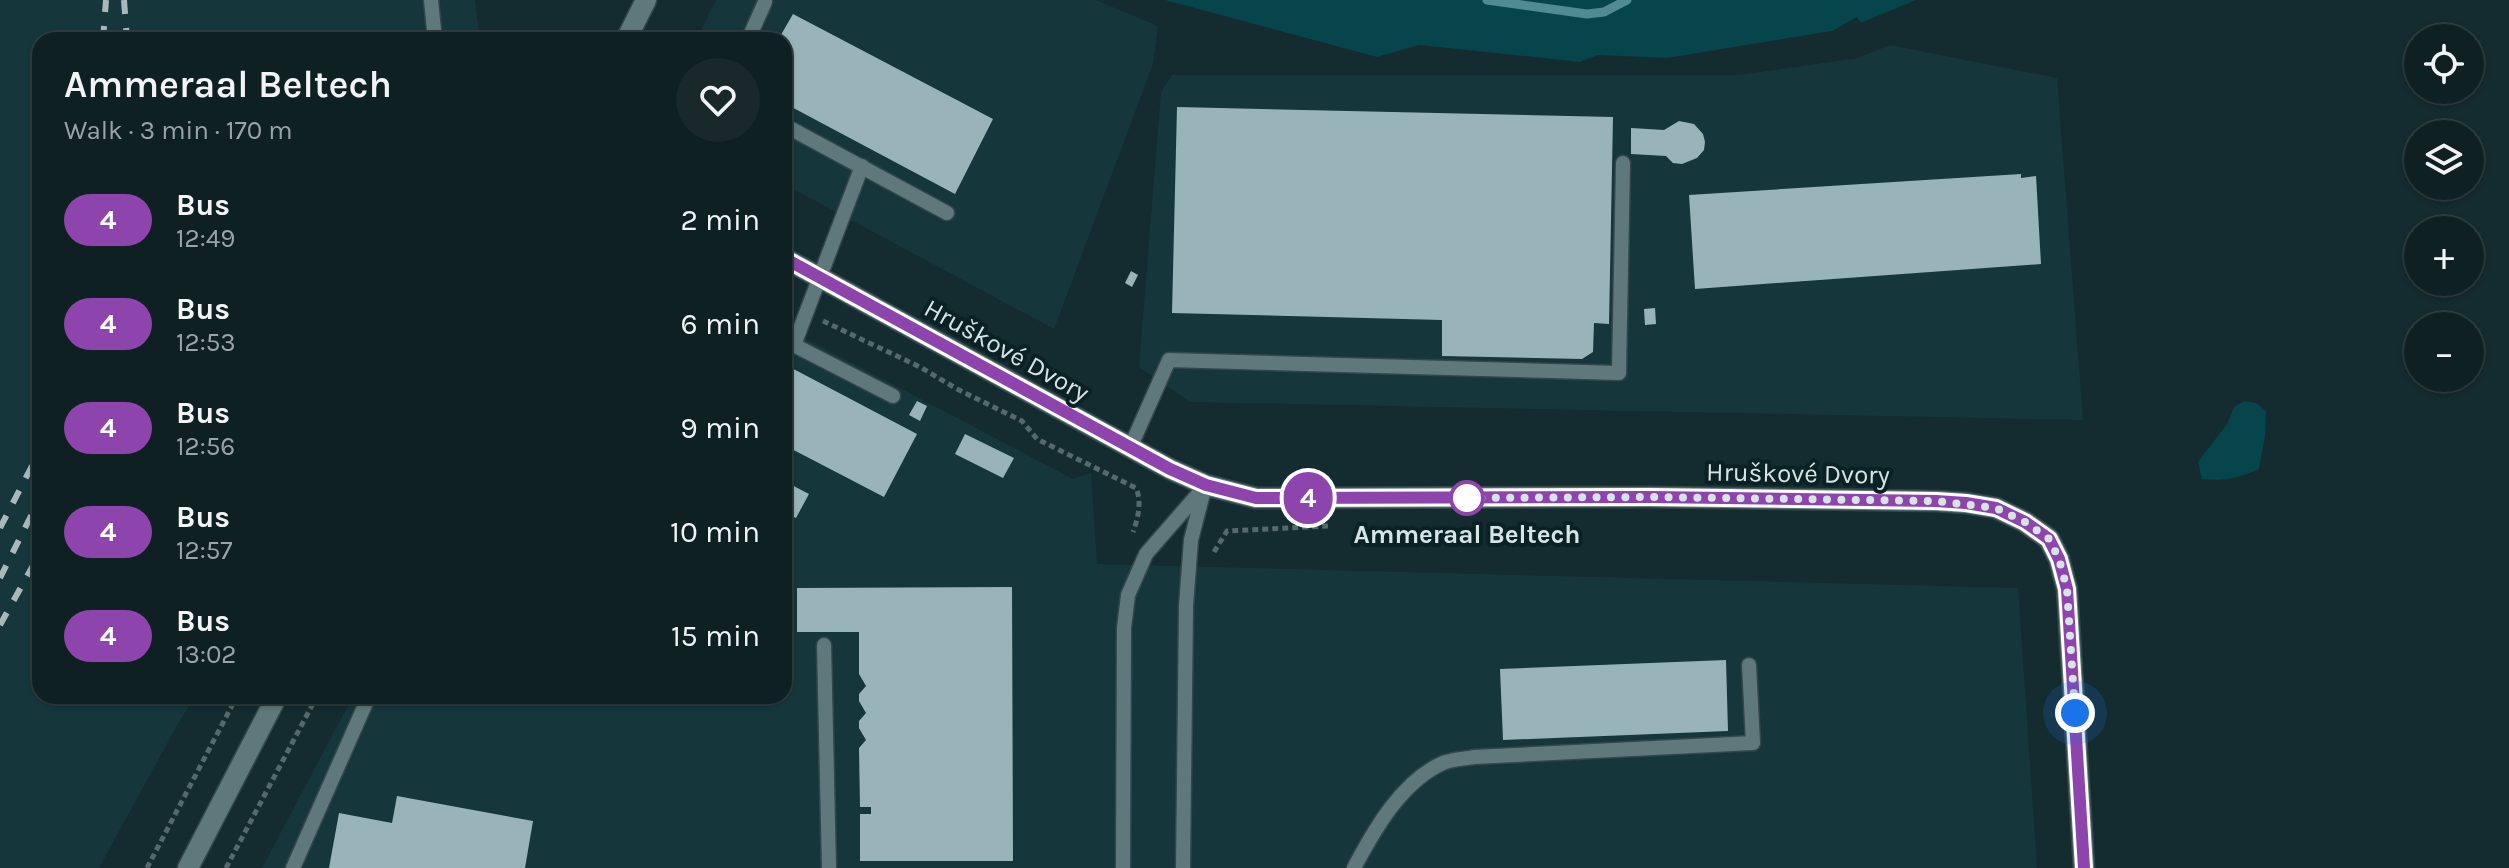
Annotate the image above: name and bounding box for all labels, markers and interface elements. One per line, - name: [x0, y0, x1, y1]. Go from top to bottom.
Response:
- map controls: [2404, 24, 2484, 392]
- button: locate: [2404, 24, 2484, 104]
- button: heart: [676, 58, 760, 142]
- text: Ammeraal Beltech: [64, 62, 392, 107]
- text: Walk · 3 min · 170 m: [64, 115, 293, 146]
- button: layers: [2404, 120, 2484, 200]
- text: Bus: [176, 187, 230, 223]
- text: 2 min: [680, 202, 760, 238]
- text: 4: [100, 203, 116, 236]
- button: +: [2404, 216, 2484, 296]
- text: 12:49: [176, 223, 235, 254]
- text: Bus: [176, 291, 230, 327]
- street label: Hruškové Dvory: [919, 292, 1095, 408]
- text: 6 min: [681, 306, 760, 342]
- text: 4: [100, 307, 116, 340]
- button: −: [2404, 312, 2484, 392]
- text: 12:53: [176, 327, 236, 358]
- text: Bus: [176, 395, 230, 431]
- text: 9 min: [680, 410, 760, 446]
- text: 4: [100, 411, 116, 444]
- text: 12:56: [176, 431, 235, 462]
- street label: Hruškové Dvory: [1706, 456, 1890, 491]
- line badge: 4: [1282, 472, 1334, 524]
- text: 4: [1300, 481, 1316, 514]
- marker: Ammeraal Beltech: [1450, 481, 1484, 515]
- text: Bus: [176, 499, 230, 535]
- text: 10 min: [670, 514, 760, 550]
- text: 4: [100, 515, 116, 548]
- place label: Ammeraal Beltech: [1353, 519, 1581, 550]
- text: 12:57: [176, 535, 233, 566]
- text: Bus: [176, 603, 230, 639]
- text: 15 min: [671, 618, 760, 654]
- text: 4: [100, 619, 116, 652]
- text: 13:02: [176, 639, 236, 670]
- your location: [2055, 693, 2095, 733]

